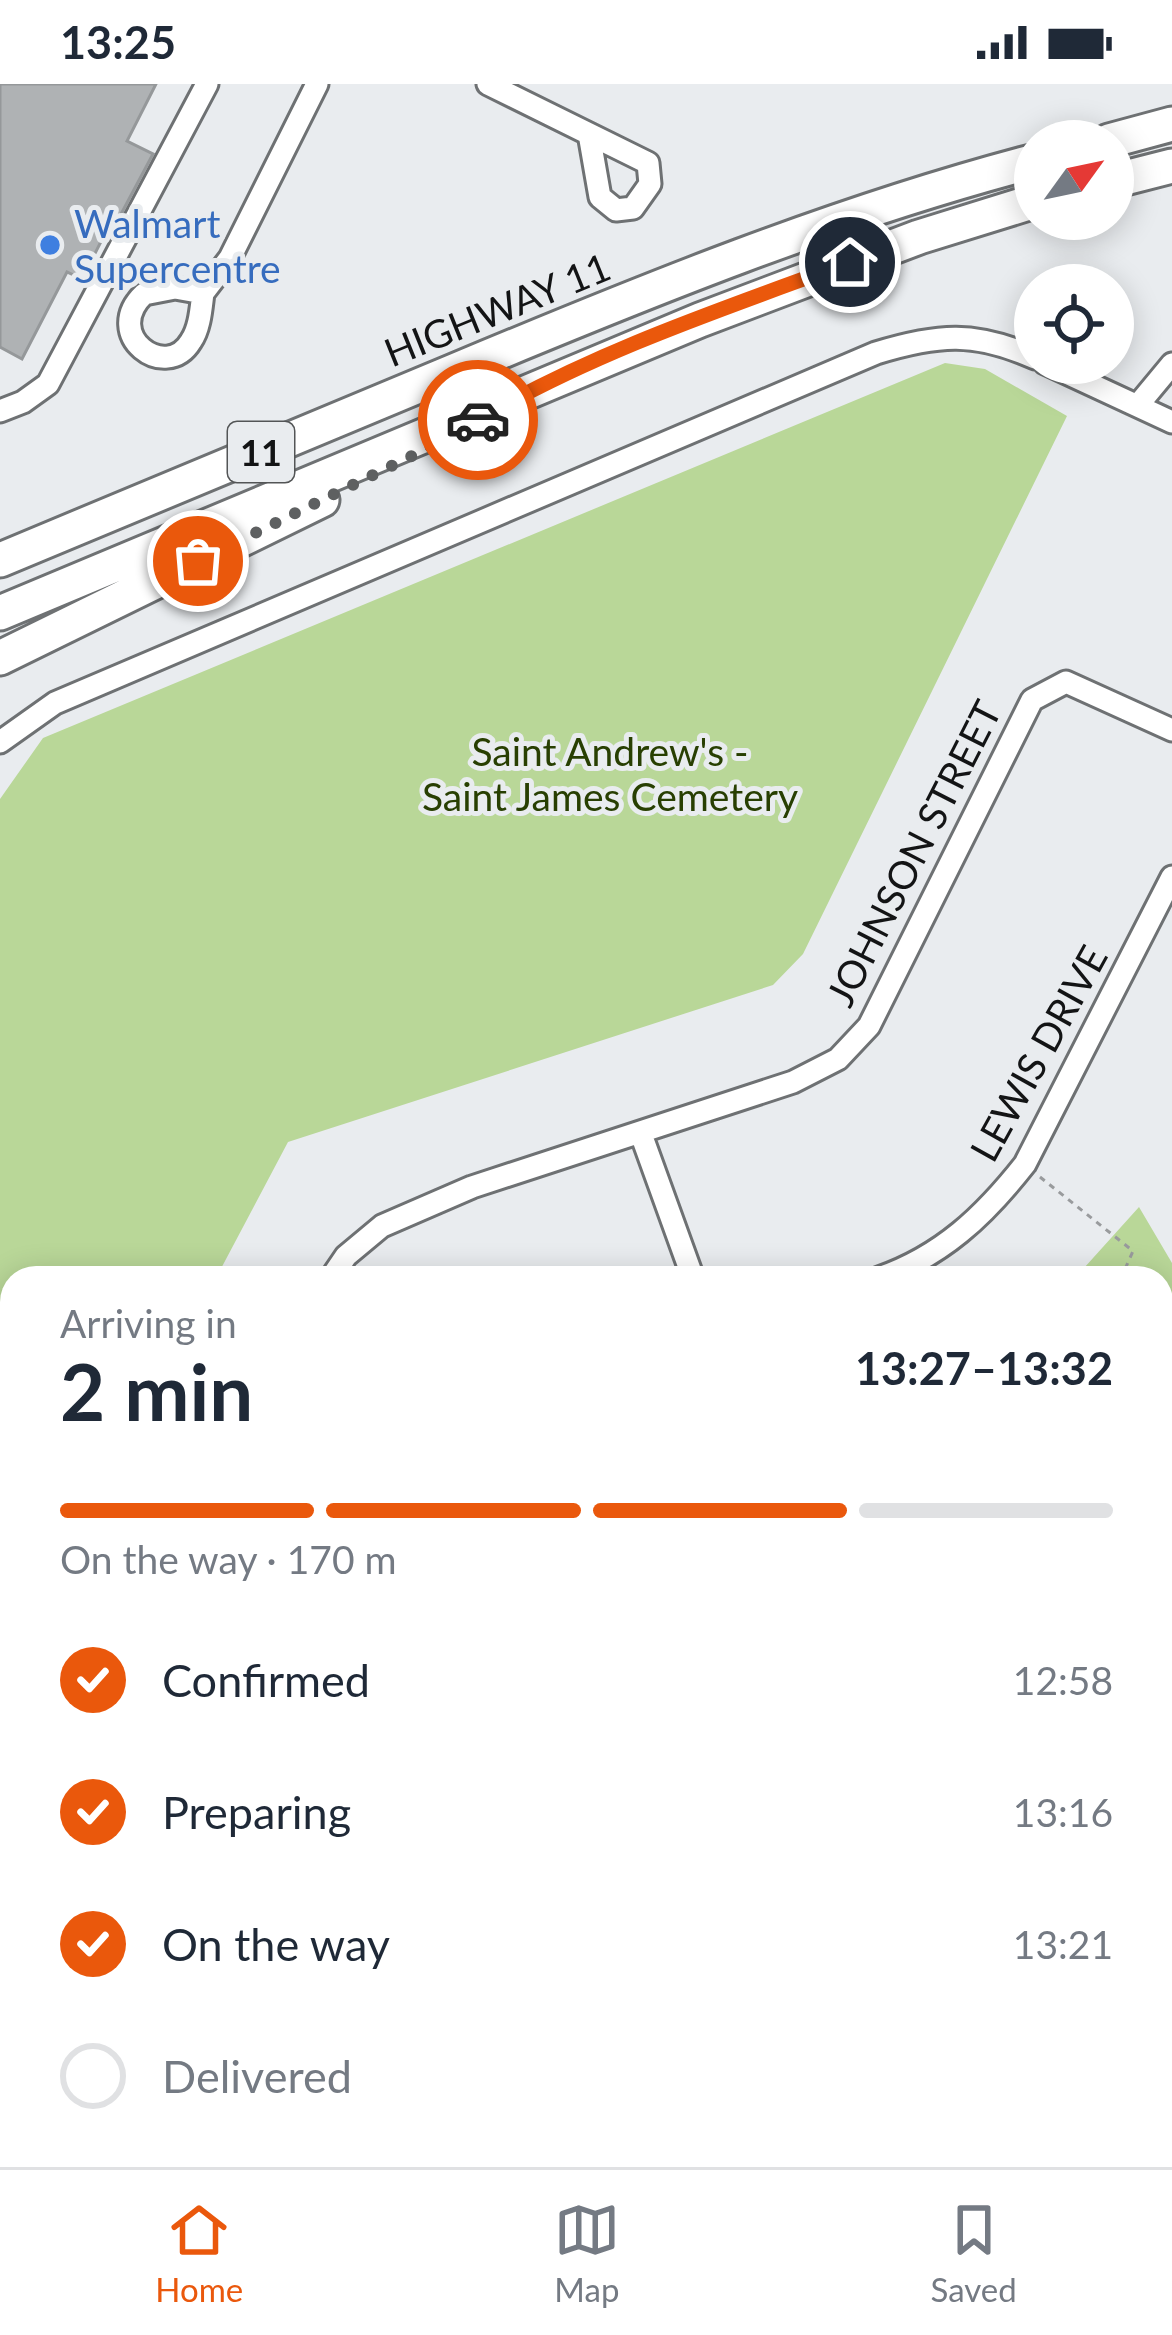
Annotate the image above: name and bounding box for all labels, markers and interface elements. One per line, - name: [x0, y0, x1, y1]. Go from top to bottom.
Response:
- text: 13:25: [60, 15, 176, 69]
- north arrow: [1014, 120, 1134, 240]
- map controls: [1014, 120, 1134, 384]
- place label: Walmart Supercentre: [74, 200, 281, 291]
- pin: [799, 211, 901, 313]
- icon: home: [817, 229, 883, 295]
- marker: Walmart Supercentre: [37, 232, 63, 258]
- street label: HIGHWAY 11: [377, 243, 617, 375]
- button: locate: [1014, 264, 1134, 384]
- courier: [418, 360, 538, 480]
- icon: car: [445, 387, 511, 453]
- road number: 11: [228, 422, 294, 482]
- pin: [147, 510, 249, 612]
- icon: bag: [165, 528, 231, 594]
- street label: JOHNSON STREET: [816, 693, 1010, 1013]
- park label: Saint Andrew's - Saint James Cemetery: [422, 728, 798, 819]
- street label: LEWIS DRIVE: [960, 937, 1116, 1169]
- text: Arriving in: [60, 1300, 237, 1346]
- text: 13:27–13:32: [855, 1341, 1113, 1395]
- text: 2 min: [60, 1344, 253, 1438]
- text: On the way · 170 m: [60, 1536, 397, 1582]
- icon: check: [60, 1647, 126, 1713]
- text: Confirmed: [162, 1653, 370, 1707]
- text: 12:58: [1013, 1657, 1113, 1703]
- icon: check: [60, 1779, 126, 1845]
- text: Preparing: [162, 1785, 351, 1839]
- text: 13:16: [1013, 1789, 1113, 1835]
- icon: check: [60, 1911, 126, 1977]
- text: On the way: [162, 1917, 390, 1971]
- text: 13:21: [1013, 1921, 1113, 1967]
- text: Delivered: [162, 2049, 352, 2103]
- tab: Home: [155, 2197, 243, 2309]
- tab: Map: [554, 2197, 620, 2309]
- tab: Saved: [930, 2197, 1017, 2309]

